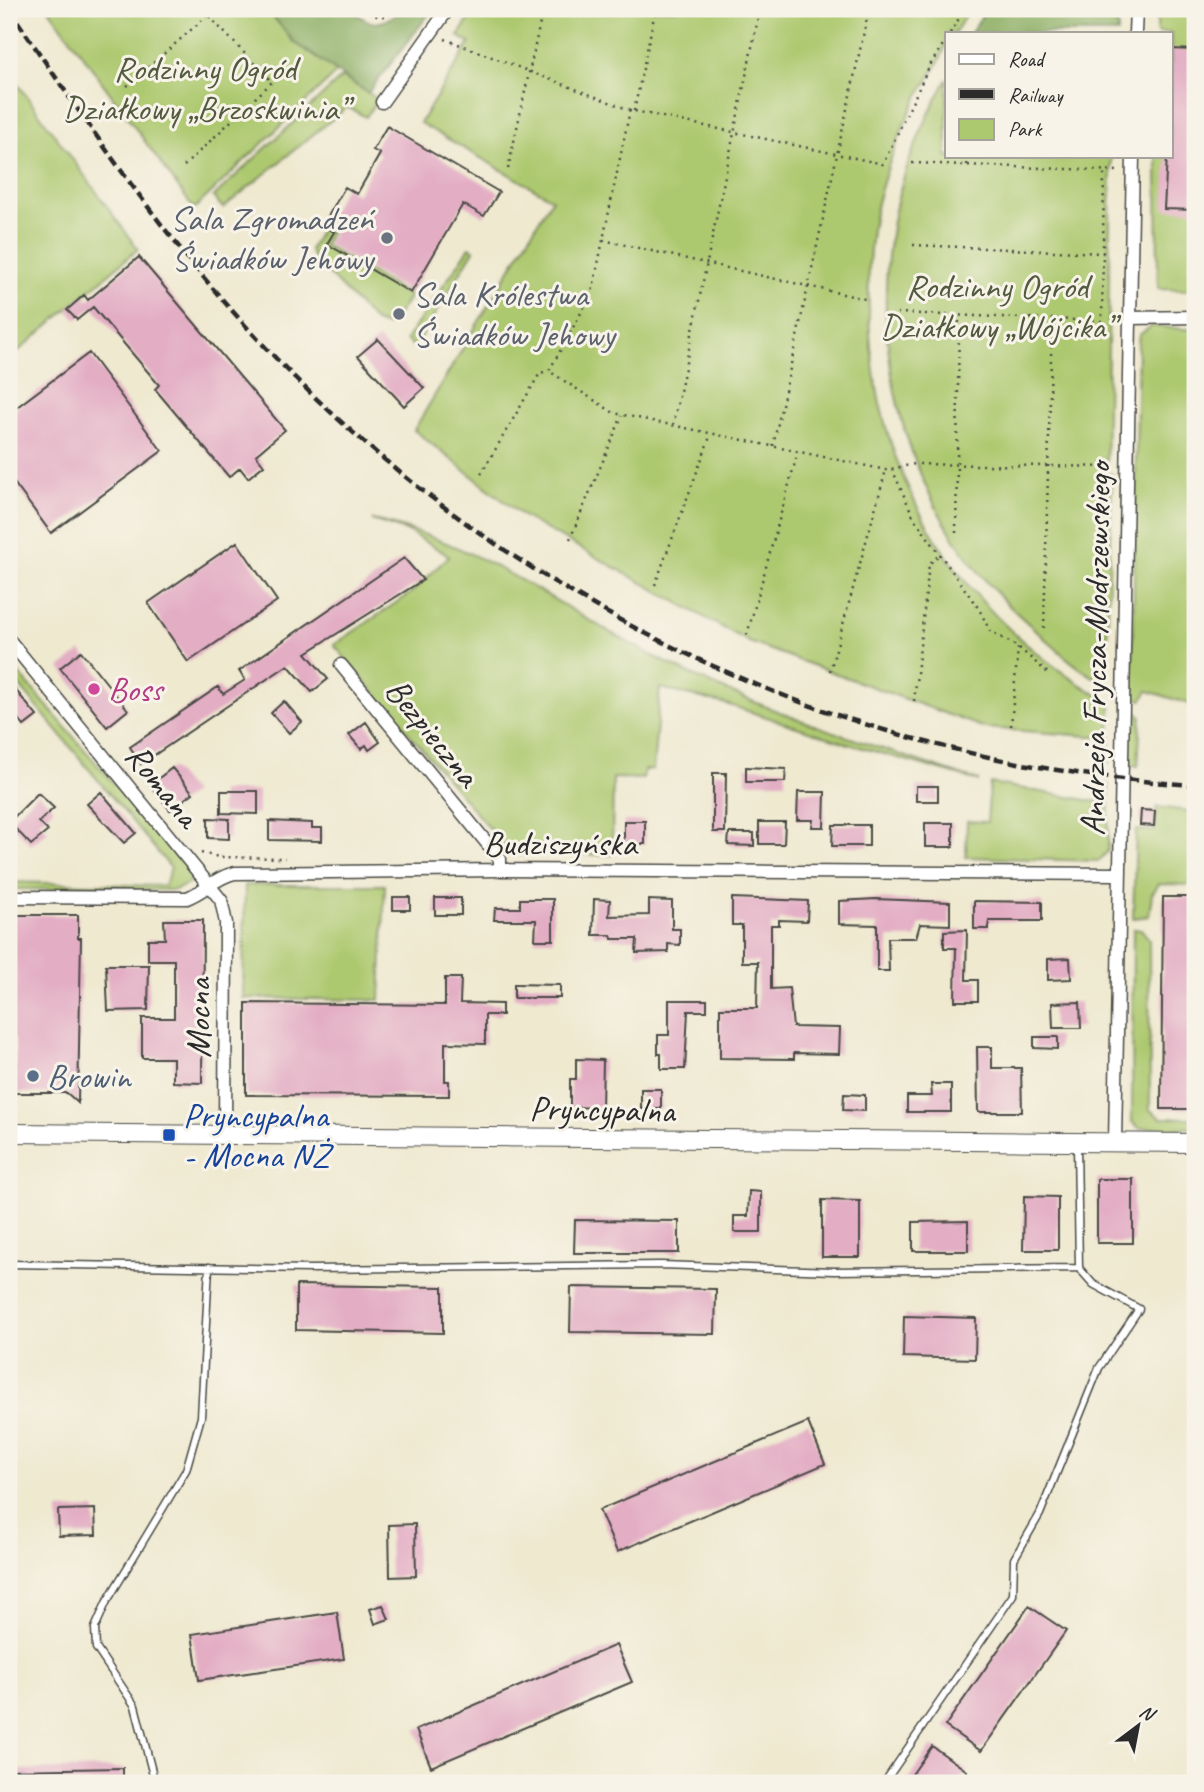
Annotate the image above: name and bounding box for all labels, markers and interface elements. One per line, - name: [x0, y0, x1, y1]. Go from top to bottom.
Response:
- legend: [945, 32, 1172, 158]
- park label: Rodzinny Ogród Działkowy „Brzoskwinia”: [63, 46, 355, 131]
- text: Road: [1008, 46, 1047, 72]
- text: Railway: [1008, 82, 1064, 108]
- text: Park: [1008, 116, 1043, 142]
- place label: Sala Zgromadzeń Świadków Jehowy: [170, 196, 376, 281]
- marker: Sala Zgromadzeń Świadków Jehowy: [379, 230, 395, 246]
- park label: Rodzinny Ogród Działkowy „Wójcika”: [880, 264, 1122, 349]
- place label: Sala Królestwa Świadków Jehowy: [413, 272, 618, 357]
- marker: Sala Królestwa Świadków Jehowy: [391, 306, 407, 322]
- street label: Andrzeja Frycza-Modrzewskiego: [1070, 458, 1121, 836]
- place label: Boss: [108, 667, 165, 712]
- street label: Bezpieczna: [375, 669, 492, 798]
- marker: Boss: [86, 681, 102, 697]
- street label: Romana: [115, 734, 212, 838]
- street label: Budziszyńska: [483, 821, 639, 866]
- street label: Mocna: [176, 976, 221, 1058]
- place label: Browin: [47, 1054, 133, 1099]
- marker: Browin: [25, 1068, 41, 1084]
- street label: Pryncypalna: [529, 1086, 677, 1133]
- place label: Pryncypalna - Mocna NŻ: [183, 1093, 334, 1178]
- marker: Pryncypalna - Mocna NŻ: [161, 1127, 177, 1143]
- north arrow: [1102, 1690, 1172, 1760]
- text: N: [1135, 1699, 1161, 1727]

